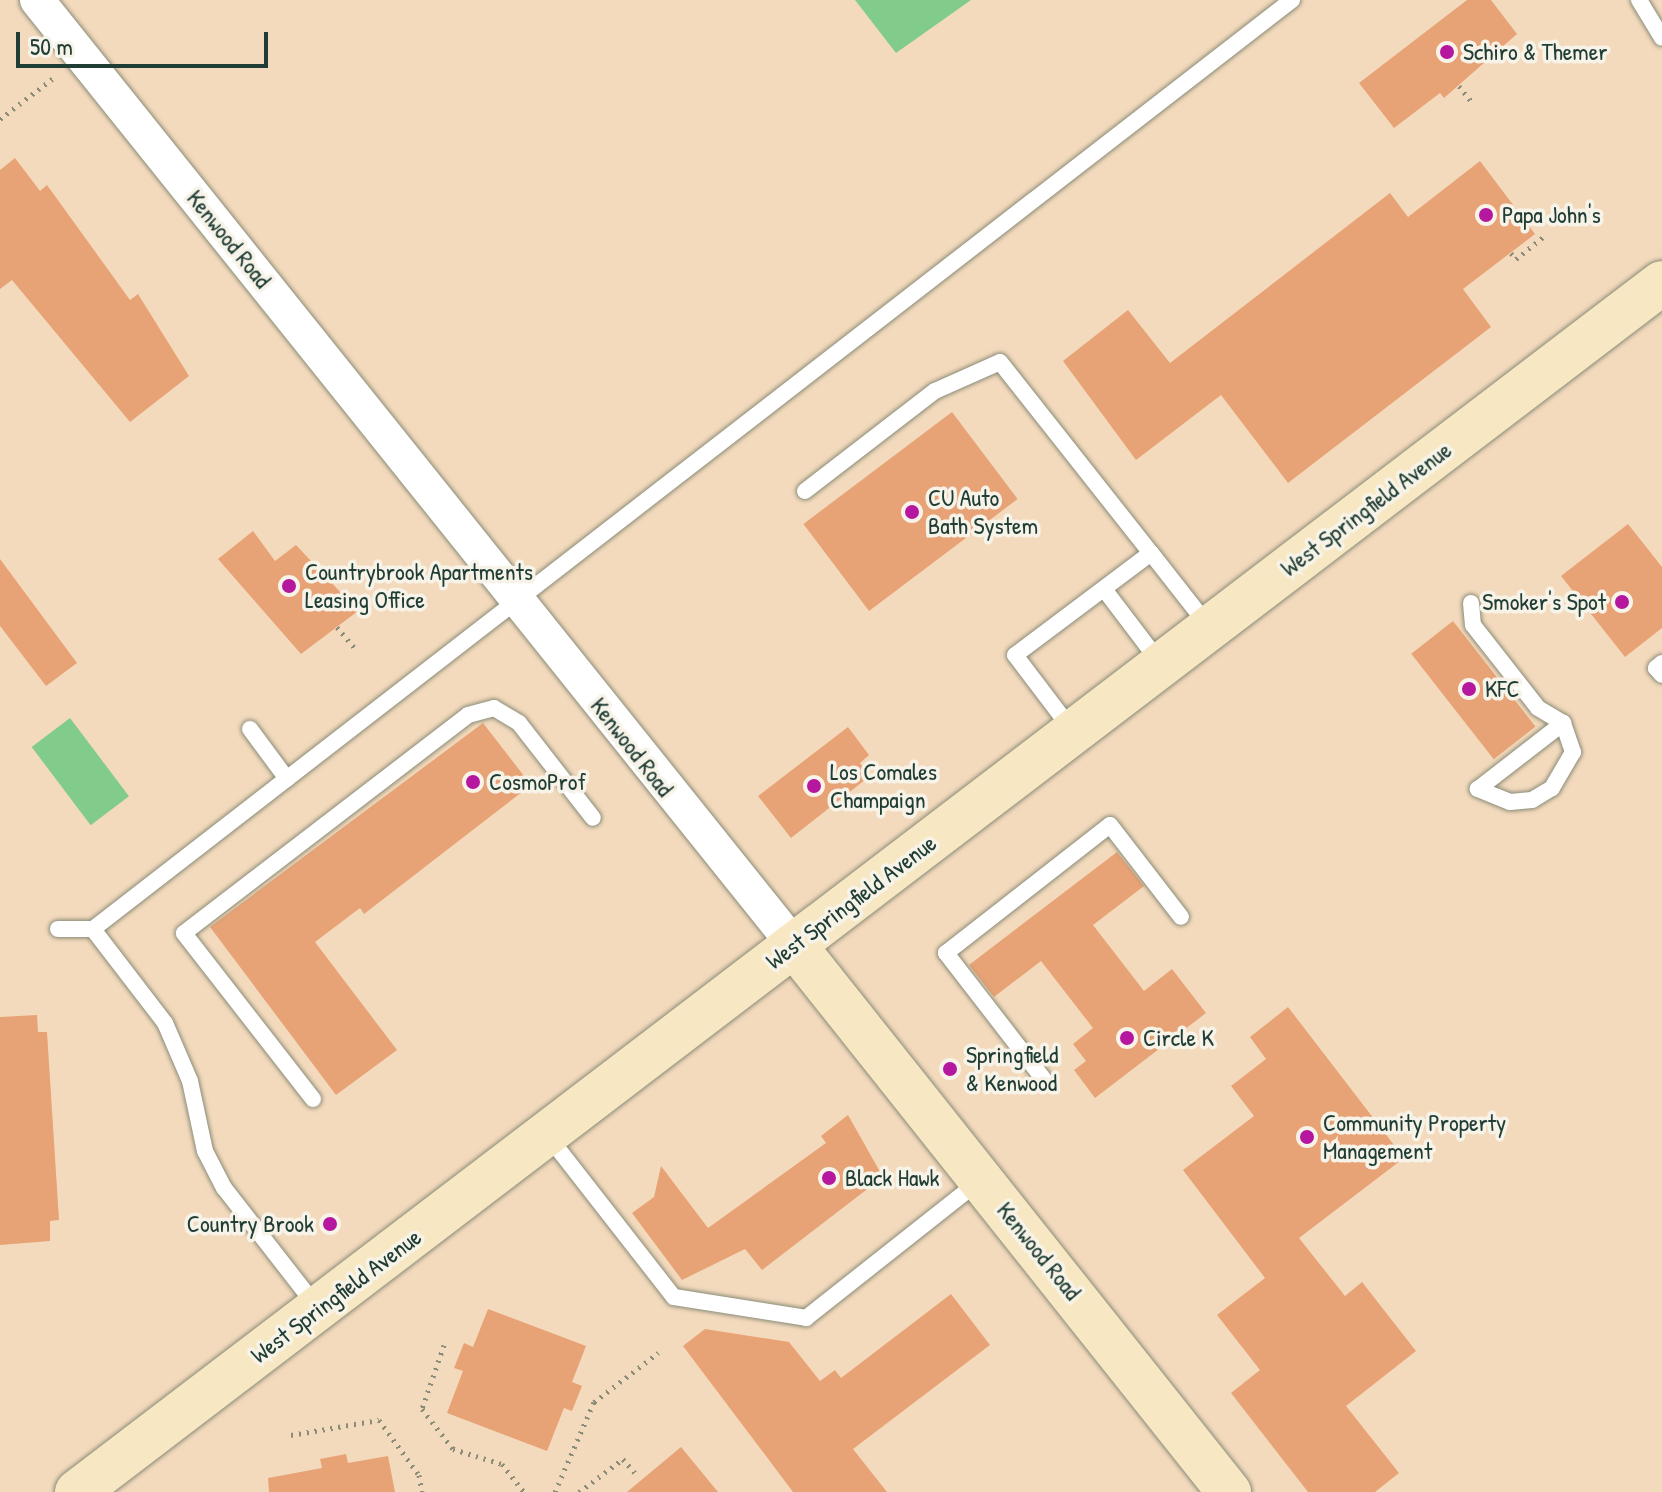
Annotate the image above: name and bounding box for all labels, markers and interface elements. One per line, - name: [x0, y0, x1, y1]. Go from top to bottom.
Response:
- scale bar: [20, 16, 272, 66]
- text: 50 m: [30, 30, 73, 62]
- place label: Schiro & Themer: [1463, 38, 1607, 66]
- marker: Schiro & Themer: [1438, 43, 1456, 61]
- street label: Kenwood Road: [181, 184, 277, 294]
- place label: Papa John's: [1502, 201, 1601, 229]
- marker: Papa John's: [1477, 206, 1495, 224]
- street label: West Springfield Avenue: [1275, 435, 1457, 583]
- place label: CU Auto Bath System: [928, 484, 1038, 540]
- marker: CU Auto Bath System: [903, 503, 921, 521]
- place label: Countrybrook Apartments Leasing Office: [305, 558, 533, 614]
- marker: Countrybrook Apartments Leasing Office: [280, 577, 298, 595]
- place label: Smoker's Spot: [1482, 588, 1606, 616]
- marker: Smoker's Spot: [1613, 593, 1631, 611]
- place label: KFC: [1485, 675, 1520, 703]
- marker: KFC: [1460, 680, 1478, 698]
- street label: Kenwood Road: [584, 692, 680, 802]
- place label: Los Comales Champaign: [830, 758, 937, 814]
- place label: CosmoProf: [489, 768, 586, 796]
- marker: CosmoProf: [464, 773, 482, 791]
- marker: Los Comales Champaign: [805, 777, 823, 795]
- street label: West Springfield Avenue: [760, 828, 942, 976]
- place label: Circle K: [1143, 1024, 1214, 1052]
- marker: Circle K: [1118, 1029, 1136, 1047]
- place label: Springfield & Kenwood: [966, 1041, 1058, 1097]
- marker: Springfield & Kenwood: [941, 1060, 959, 1078]
- place label: Community Property Management: [1323, 1109, 1506, 1165]
- marker: Community Property Management: [1298, 1128, 1316, 1146]
- place label: Black Hawk: [845, 1164, 939, 1192]
- marker: Black Hawk: [820, 1169, 838, 1187]
- street label: Kenwood Road: [991, 1196, 1087, 1306]
- place label: Country Brook: [187, 1210, 314, 1238]
- marker: Country Brook: [321, 1215, 339, 1233]
- street label: West Springfield Avenue: [245, 1222, 427, 1370]

